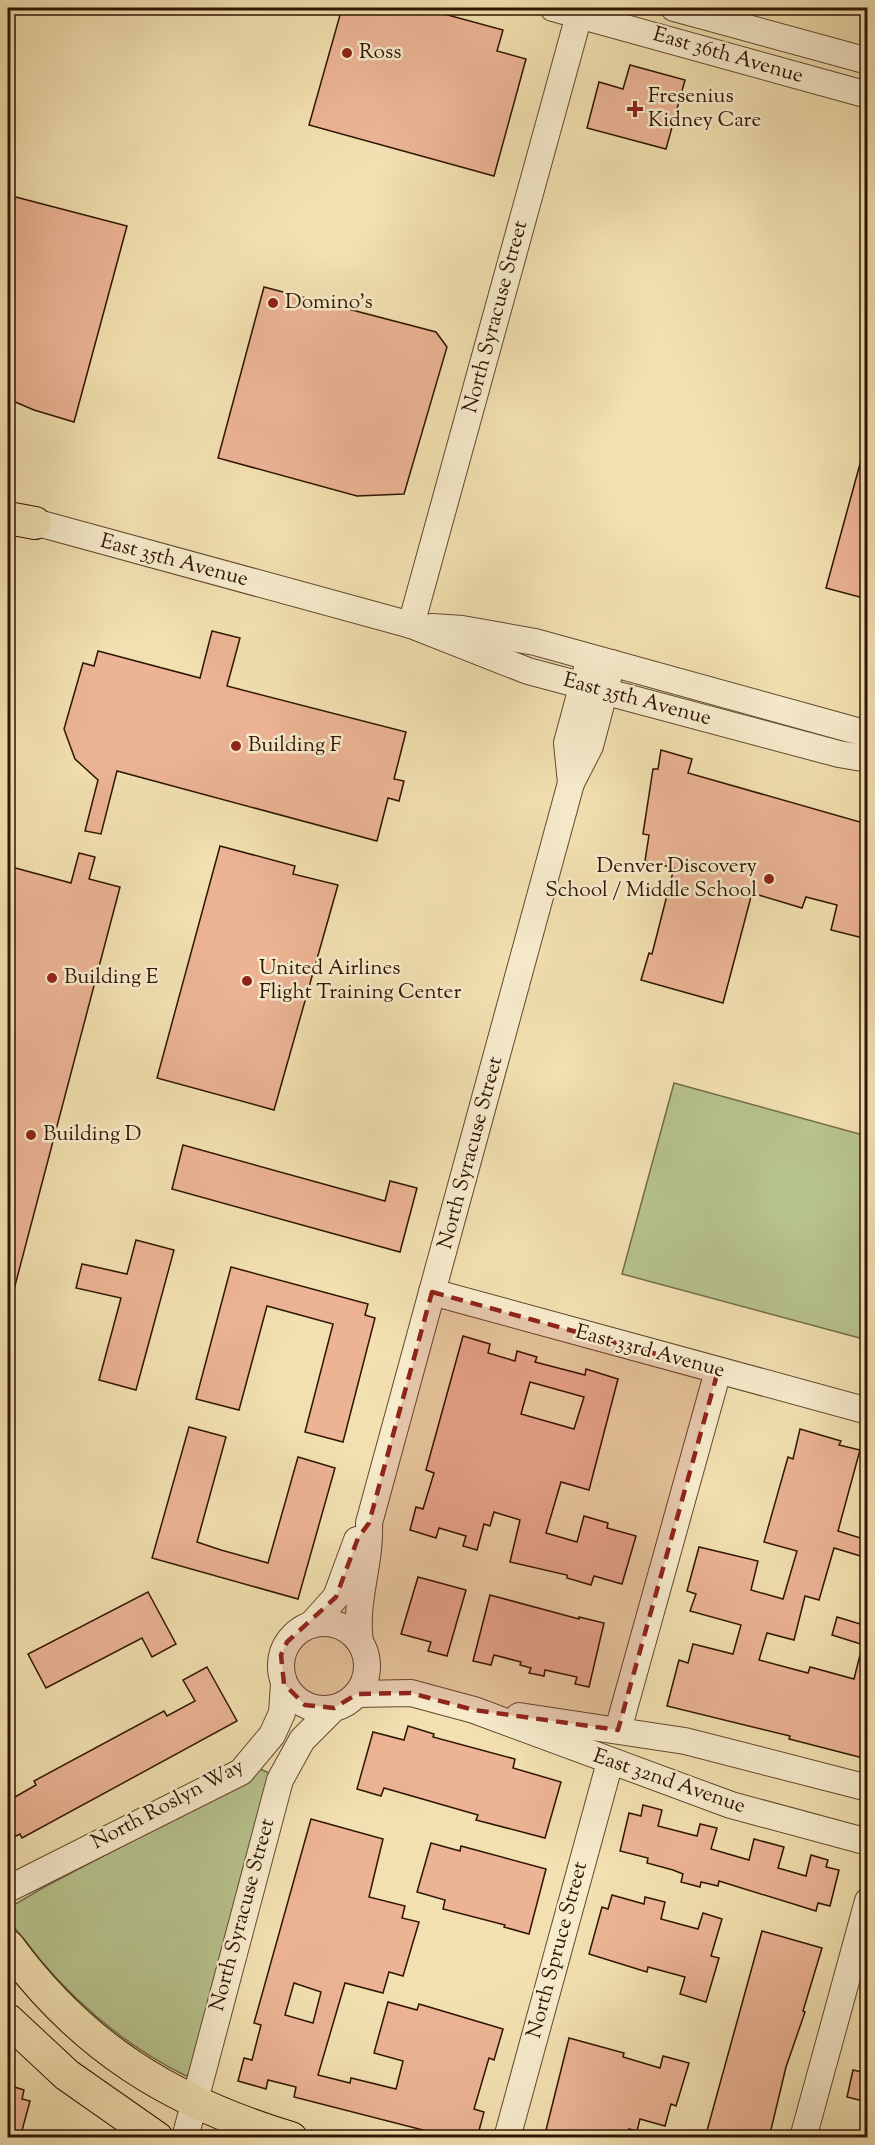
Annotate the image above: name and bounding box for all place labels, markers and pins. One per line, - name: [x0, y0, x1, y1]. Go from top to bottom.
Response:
- place label: Ross: [359, 38, 401, 68]
- marker: Ross: [340, 46, 354, 60]
- place label: Fresenius Kidney Care: [648, 82, 761, 136]
- marker: Fresenius Kidney Care: [626, 100, 644, 118]
- place label: Domino's: [285, 288, 373, 318]
- marker: Domino's: [266, 296, 280, 310]
- place label: Building F: [248, 731, 342, 761]
- marker: Building F: [229, 739, 243, 753]
- place label: Denver Discovery School / Middle School: [545, 852, 758, 906]
- marker: Denver Discovery School / Middle School: [762, 872, 776, 886]
- place label: United Airlines Flight Training Center: [259, 954, 461, 1008]
- place label: Building E: [64, 963, 159, 993]
- marker: Building E: [45, 971, 59, 985]
- marker: United Airlines Flight Training Center: [240, 974, 254, 988]
- place label: Building D: [43, 1120, 141, 1150]
- marker: Building D: [24, 1128, 38, 1142]

